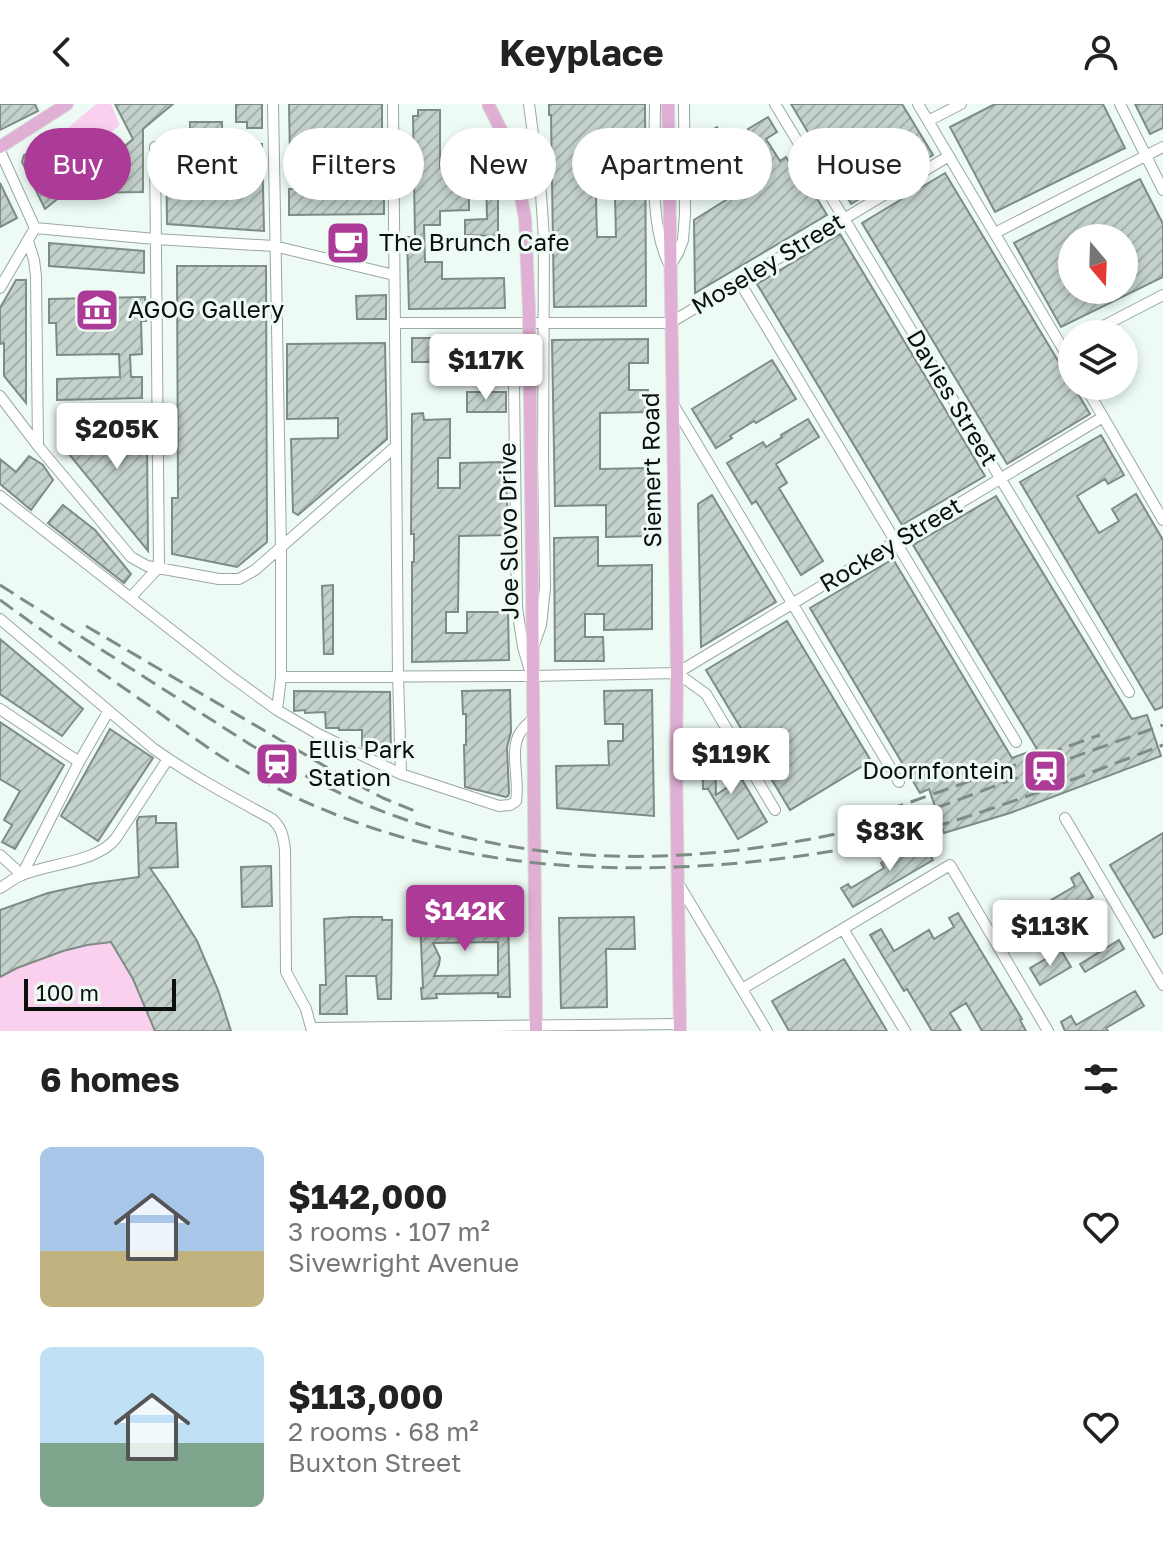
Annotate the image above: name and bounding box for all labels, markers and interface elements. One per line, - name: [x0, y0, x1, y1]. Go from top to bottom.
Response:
- icon: back: [40, 30, 84, 74]
- icon: person: [1079, 30, 1123, 74]
- text: Keyplace: [499, 31, 664, 74]
- chip: Buy: [24, 128, 131, 200]
- chip: Rent: [147, 128, 267, 200]
- chip: Filters: [283, 128, 424, 200]
- chip: New: [440, 128, 556, 200]
- chip: Apartment: [572, 128, 772, 200]
- chip: House: [788, 128, 930, 200]
- street label: Moseley Street: [686, 206, 849, 320]
- cafe icon: The Brunch Cafe: [324, 219, 372, 267]
- north arrow: [1058, 224, 1138, 304]
- map controls: [1058, 224, 1138, 400]
- place label: The Brunch Cafe: [379, 227, 569, 256]
- museum icon: AGOG Gallery: [73, 286, 121, 334]
- place label: AGOG Gallery: [128, 294, 284, 323]
- button: layers: [1058, 320, 1138, 400]
- street label: Davies Street: [901, 324, 1005, 470]
- pin: $117K: [430, 334, 542, 402]
- text: $117K: [447, 344, 525, 375]
- street label: Siemert Road: [635, 392, 666, 548]
- pin: $205K: [61, 403, 173, 471]
- text: $205K: [75, 413, 159, 444]
- street label: Joe Slovo Drive: [491, 442, 524, 620]
- street label: Rockey Street: [814, 490, 967, 597]
- pin: $119K: [675, 728, 787, 796]
- place label: Ellis Park Station: [308, 734, 415, 791]
- text: $119K: [691, 738, 771, 769]
- station icon: Ellis Park Station: [253, 740, 301, 788]
- station icon: Doornfontein: [1021, 747, 1069, 795]
- place label: Doornfontein: [862, 755, 1014, 784]
- pin: $83K: [843, 805, 937, 873]
- text: $83K: [856, 815, 924, 846]
- pin: $142K: [409, 885, 521, 953]
- text: $142K: [424, 895, 506, 926]
- pin: $113K: [994, 900, 1106, 968]
- text: $113K: [1011, 910, 1089, 941]
- scale bar: [24, 975, 176, 1011]
- text: 100 m: [36, 979, 99, 1006]
- icon: filters: [1079, 1057, 1123, 1101]
- text: 6 homes: [40, 1059, 180, 1099]
- text: $142,000: [288, 1176, 447, 1216]
- icon: home: [104, 1179, 200, 1275]
- icon: heart: [1079, 1205, 1123, 1249]
- text: 3 rooms · 107 m²: [288, 1216, 490, 1247]
- text: Sivewright Avenue: [288, 1247, 519, 1278]
- text: $113,000: [288, 1376, 444, 1416]
- icon: home: [104, 1379, 200, 1475]
- icon: heart: [1079, 1405, 1123, 1449]
- text: 2 rooms · 68 m²: [288, 1416, 479, 1447]
- text: Buxton Street: [288, 1447, 461, 1478]

